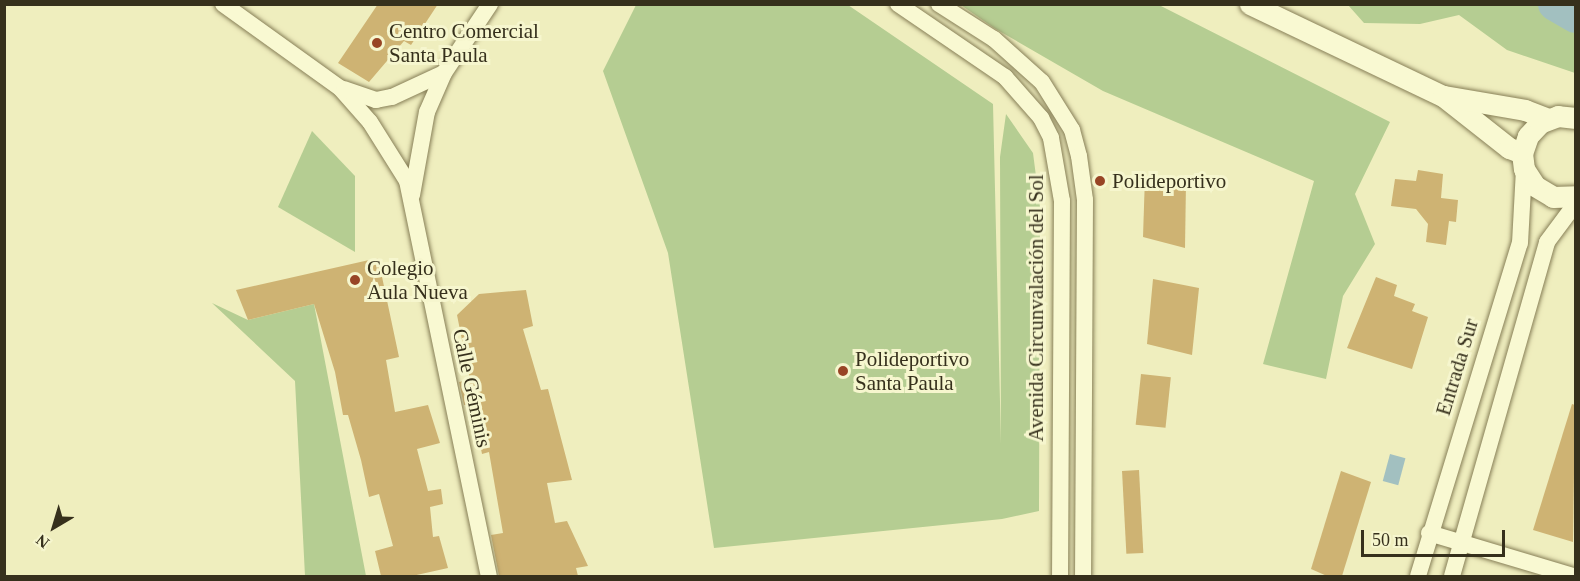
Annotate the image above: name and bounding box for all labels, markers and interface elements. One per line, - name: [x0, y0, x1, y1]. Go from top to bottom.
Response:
- place label: Centro Comercial Santa Paula: [389, 18, 539, 68]
- marker: Centro Comercial Santa Paula: [370, 36, 384, 50]
- place label: Polideportivo: [1112, 168, 1226, 194]
- street label: Avenida Circunvalación del Sol: [1023, 174, 1049, 442]
- marker: Polideportivo: [1093, 174, 1107, 188]
- place label: Colegio Aula Nueva: [367, 255, 468, 305]
- marker: Colegio Aula Nueva: [348, 273, 362, 287]
- street label: Entrada Sur: [1430, 316, 1484, 418]
- street label: Calle Géminis: [447, 326, 497, 450]
- place label: Polideportivo Santa Paula: [855, 346, 969, 396]
- marker: Polideportivo Santa Paula: [836, 364, 850, 378]
- north arrow: [24, 497, 84, 557]
- scale bar: [1364, 518, 1508, 556]
- text: 50 m: [1372, 530, 1409, 550]
- text: N: [33, 531, 52, 552]

